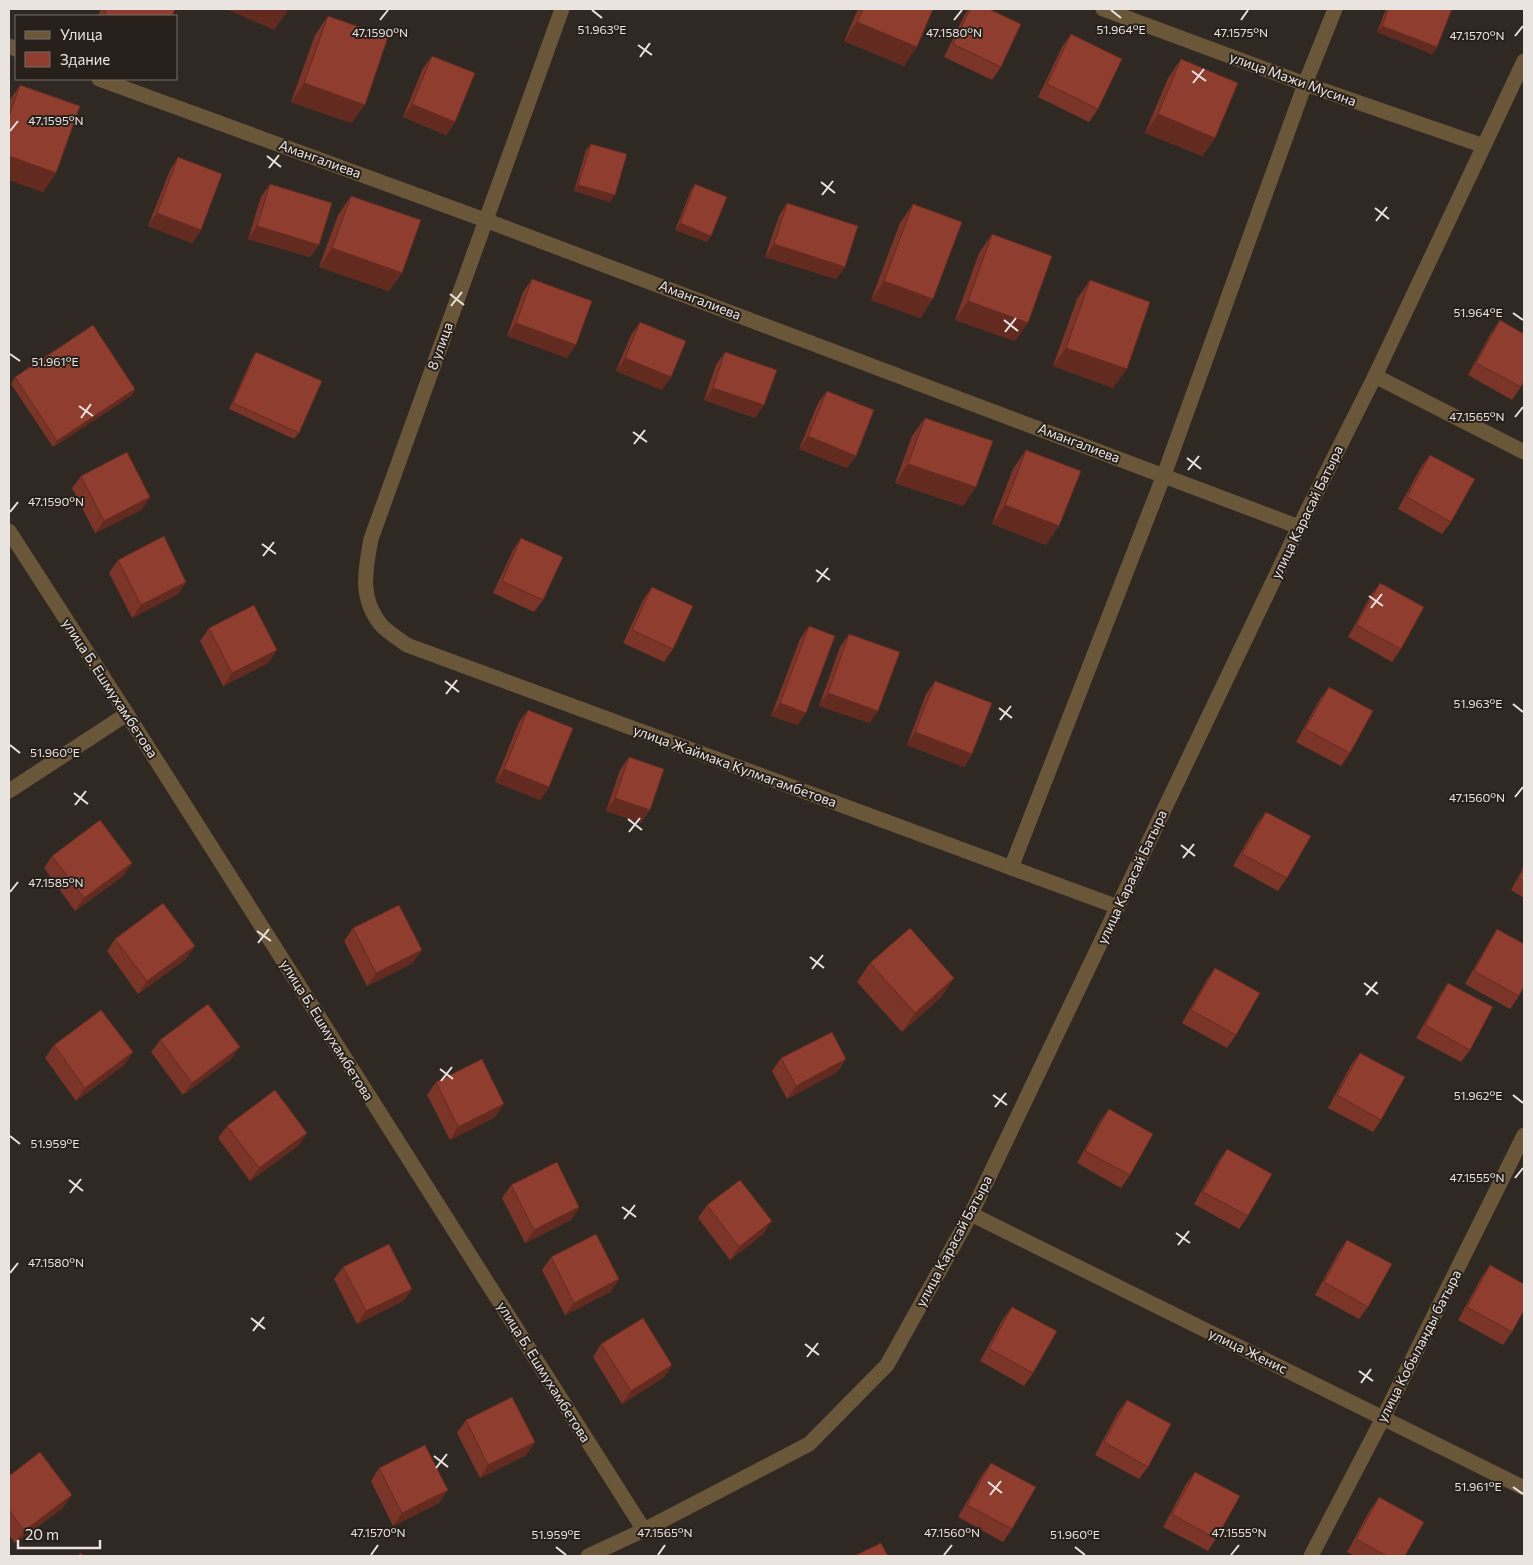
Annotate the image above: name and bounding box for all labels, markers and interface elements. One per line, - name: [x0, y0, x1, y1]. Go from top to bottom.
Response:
- legend: [15, 15, 178, 80]
- text: 51.963°E: [578, 22, 626, 36]
- text: 51.964°E: [1096, 22, 1146, 36]
- text: Улица: [60, 25, 102, 43]
- text: 47.1590°N: [352, 25, 408, 39]
- text: 47.1580°N: [926, 25, 982, 39]
- text: 47.1575°N: [1214, 25, 1268, 39]
- text: 47.1570°N: [1449, 28, 1505, 42]
- street label: улица Мажи Мусина: [1228, 48, 1359, 109]
- text: Здание: [60, 50, 110, 68]
- text: 47.1595°N: [28, 113, 84, 127]
- street label: Амангалиева: [277, 136, 364, 181]
- street label: Амангалиева: [657, 276, 744, 323]
- text: 51.964°E: [1453, 305, 1503, 319]
- street label: 8 улица: [423, 320, 456, 372]
- text: 51.961°E: [31, 354, 79, 368]
- text: 47.1565°N: [1449, 409, 1505, 423]
- street label: Амангалиева: [1036, 419, 1123, 466]
- street label: улица Карасай Батыра: [1267, 442, 1346, 581]
- text: 47.1590°N: [28, 494, 84, 508]
- street label: улица Б. Ешмухамбетова: [59, 615, 162, 761]
- text: 51.963°E: [1454, 696, 1502, 710]
- street label: улица Жаймака Кулмагамбетова: [631, 721, 839, 810]
- text: 51.960°E: [30, 745, 80, 759]
- text: 47.1560°N: [1449, 790, 1505, 804]
- street label: улица Карасай Батыра: [1093, 807, 1170, 947]
- text: 47.1585°N: [28, 875, 84, 889]
- street label: улица Б. Ешмухамбетова: [277, 956, 378, 1103]
- text: 51.962°E: [1454, 1088, 1502, 1102]
- text: 51.959°E: [31, 1136, 79, 1150]
- text: 47.1555°N: [1450, 1170, 1504, 1184]
- street label: улица Карасай Батыра: [912, 1172, 995, 1309]
- text: 47.1580°N: [28, 1255, 84, 1269]
- street label: улица Кобыланды батыра: [1373, 1267, 1465, 1425]
- street label: улица Б. Ешмухамбетова: [494, 1298, 595, 1445]
- street label: улица Женис: [1206, 1324, 1290, 1377]
- text: 51.961°E: [1454, 1479, 1502, 1493]
- scale bar: [18, 1518, 100, 1550]
- text: 20 m: [25, 1525, 59, 1543]
- text: 47.1570°N: [350, 1525, 406, 1539]
- text: 47.1565°N: [637, 1525, 693, 1539]
- text: 47.1560°N: [924, 1525, 980, 1539]
- text: 47.1555°N: [1212, 1525, 1266, 1539]
- text: 51.959°E: [532, 1527, 580, 1541]
- text: 51.960°E: [1050, 1527, 1100, 1541]

